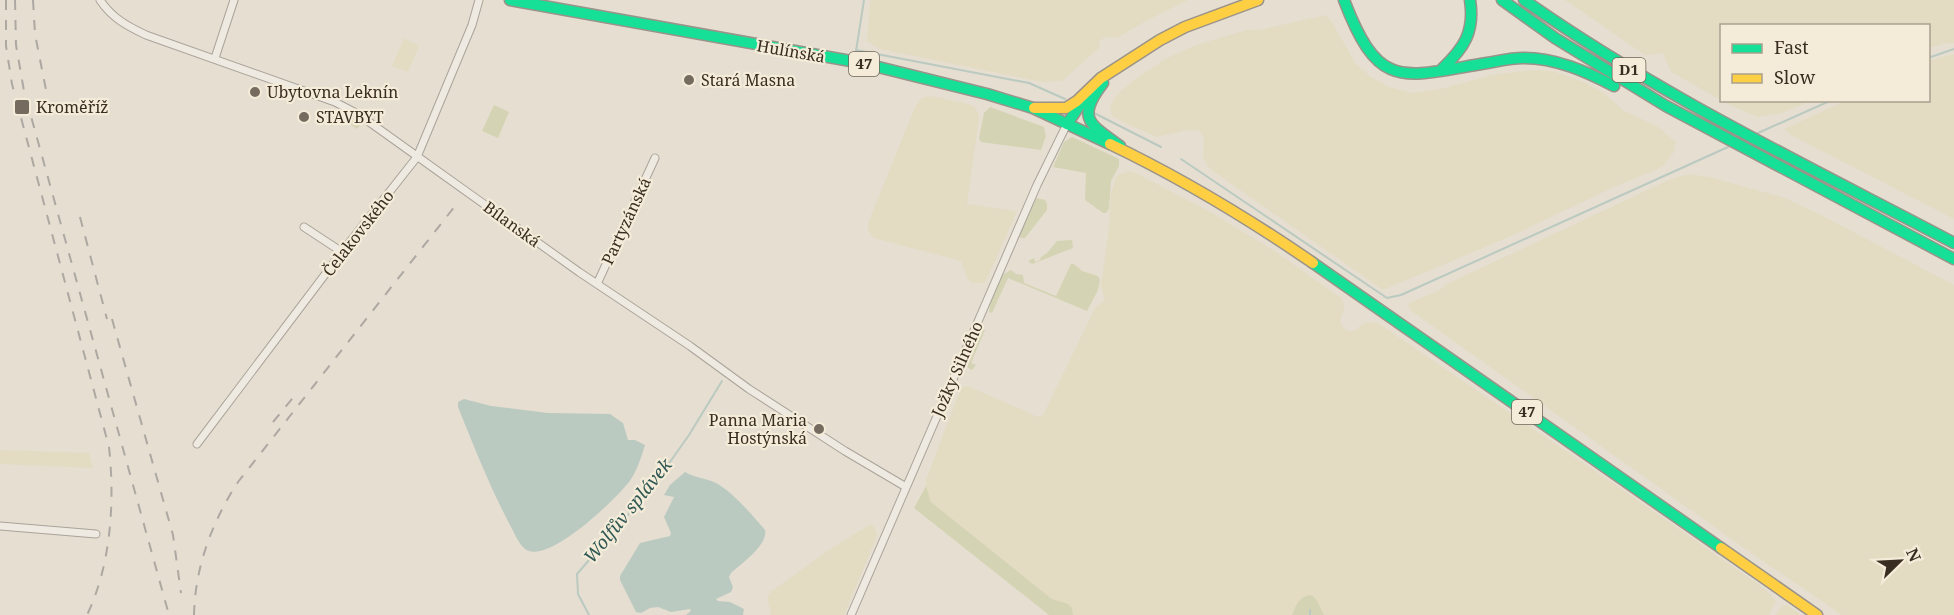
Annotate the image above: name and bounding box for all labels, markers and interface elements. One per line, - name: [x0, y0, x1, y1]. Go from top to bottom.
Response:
- legend: [1720, 24, 1930, 102]
- street label: Hulínská: [755, 34, 827, 68]
- text: Fast: [1774, 35, 1809, 59]
- road number: 47: [849, 52, 879, 76]
- road number: D1: [1612, 58, 1646, 82]
- text: Slow: [1774, 65, 1816, 89]
- place label: Stará Masna: [701, 69, 795, 91]
- marker: Stará Masna: [682, 73, 696, 87]
- place label: Ubytovna Leknín: [267, 81, 398, 103]
- marker: Ubytovna Leknín: [248, 85, 262, 99]
- place label: Kroměříž: [36, 96, 108, 118]
- marker: Kroměříž: [13, 98, 31, 116]
- place label: STAVBYT: [316, 106, 384, 128]
- marker: STAVBYT: [297, 110, 311, 124]
- street label: Partyzánská: [596, 174, 656, 268]
- street label: Čelakovského: [317, 185, 399, 281]
- street label: Bílanská: [479, 196, 545, 252]
- street label: Jožky Silného: [926, 318, 988, 421]
- road number: 47: [1512, 400, 1542, 424]
- place label: Panna Maria Hostýnská: [709, 409, 807, 449]
- marker: Panna Maria Hostýnská: [812, 422, 826, 436]
- water label: Wolfův splávek: [578, 453, 677, 568]
- north arrow: [1870, 531, 1930, 591]
- text: N: [1901, 545, 1926, 565]

